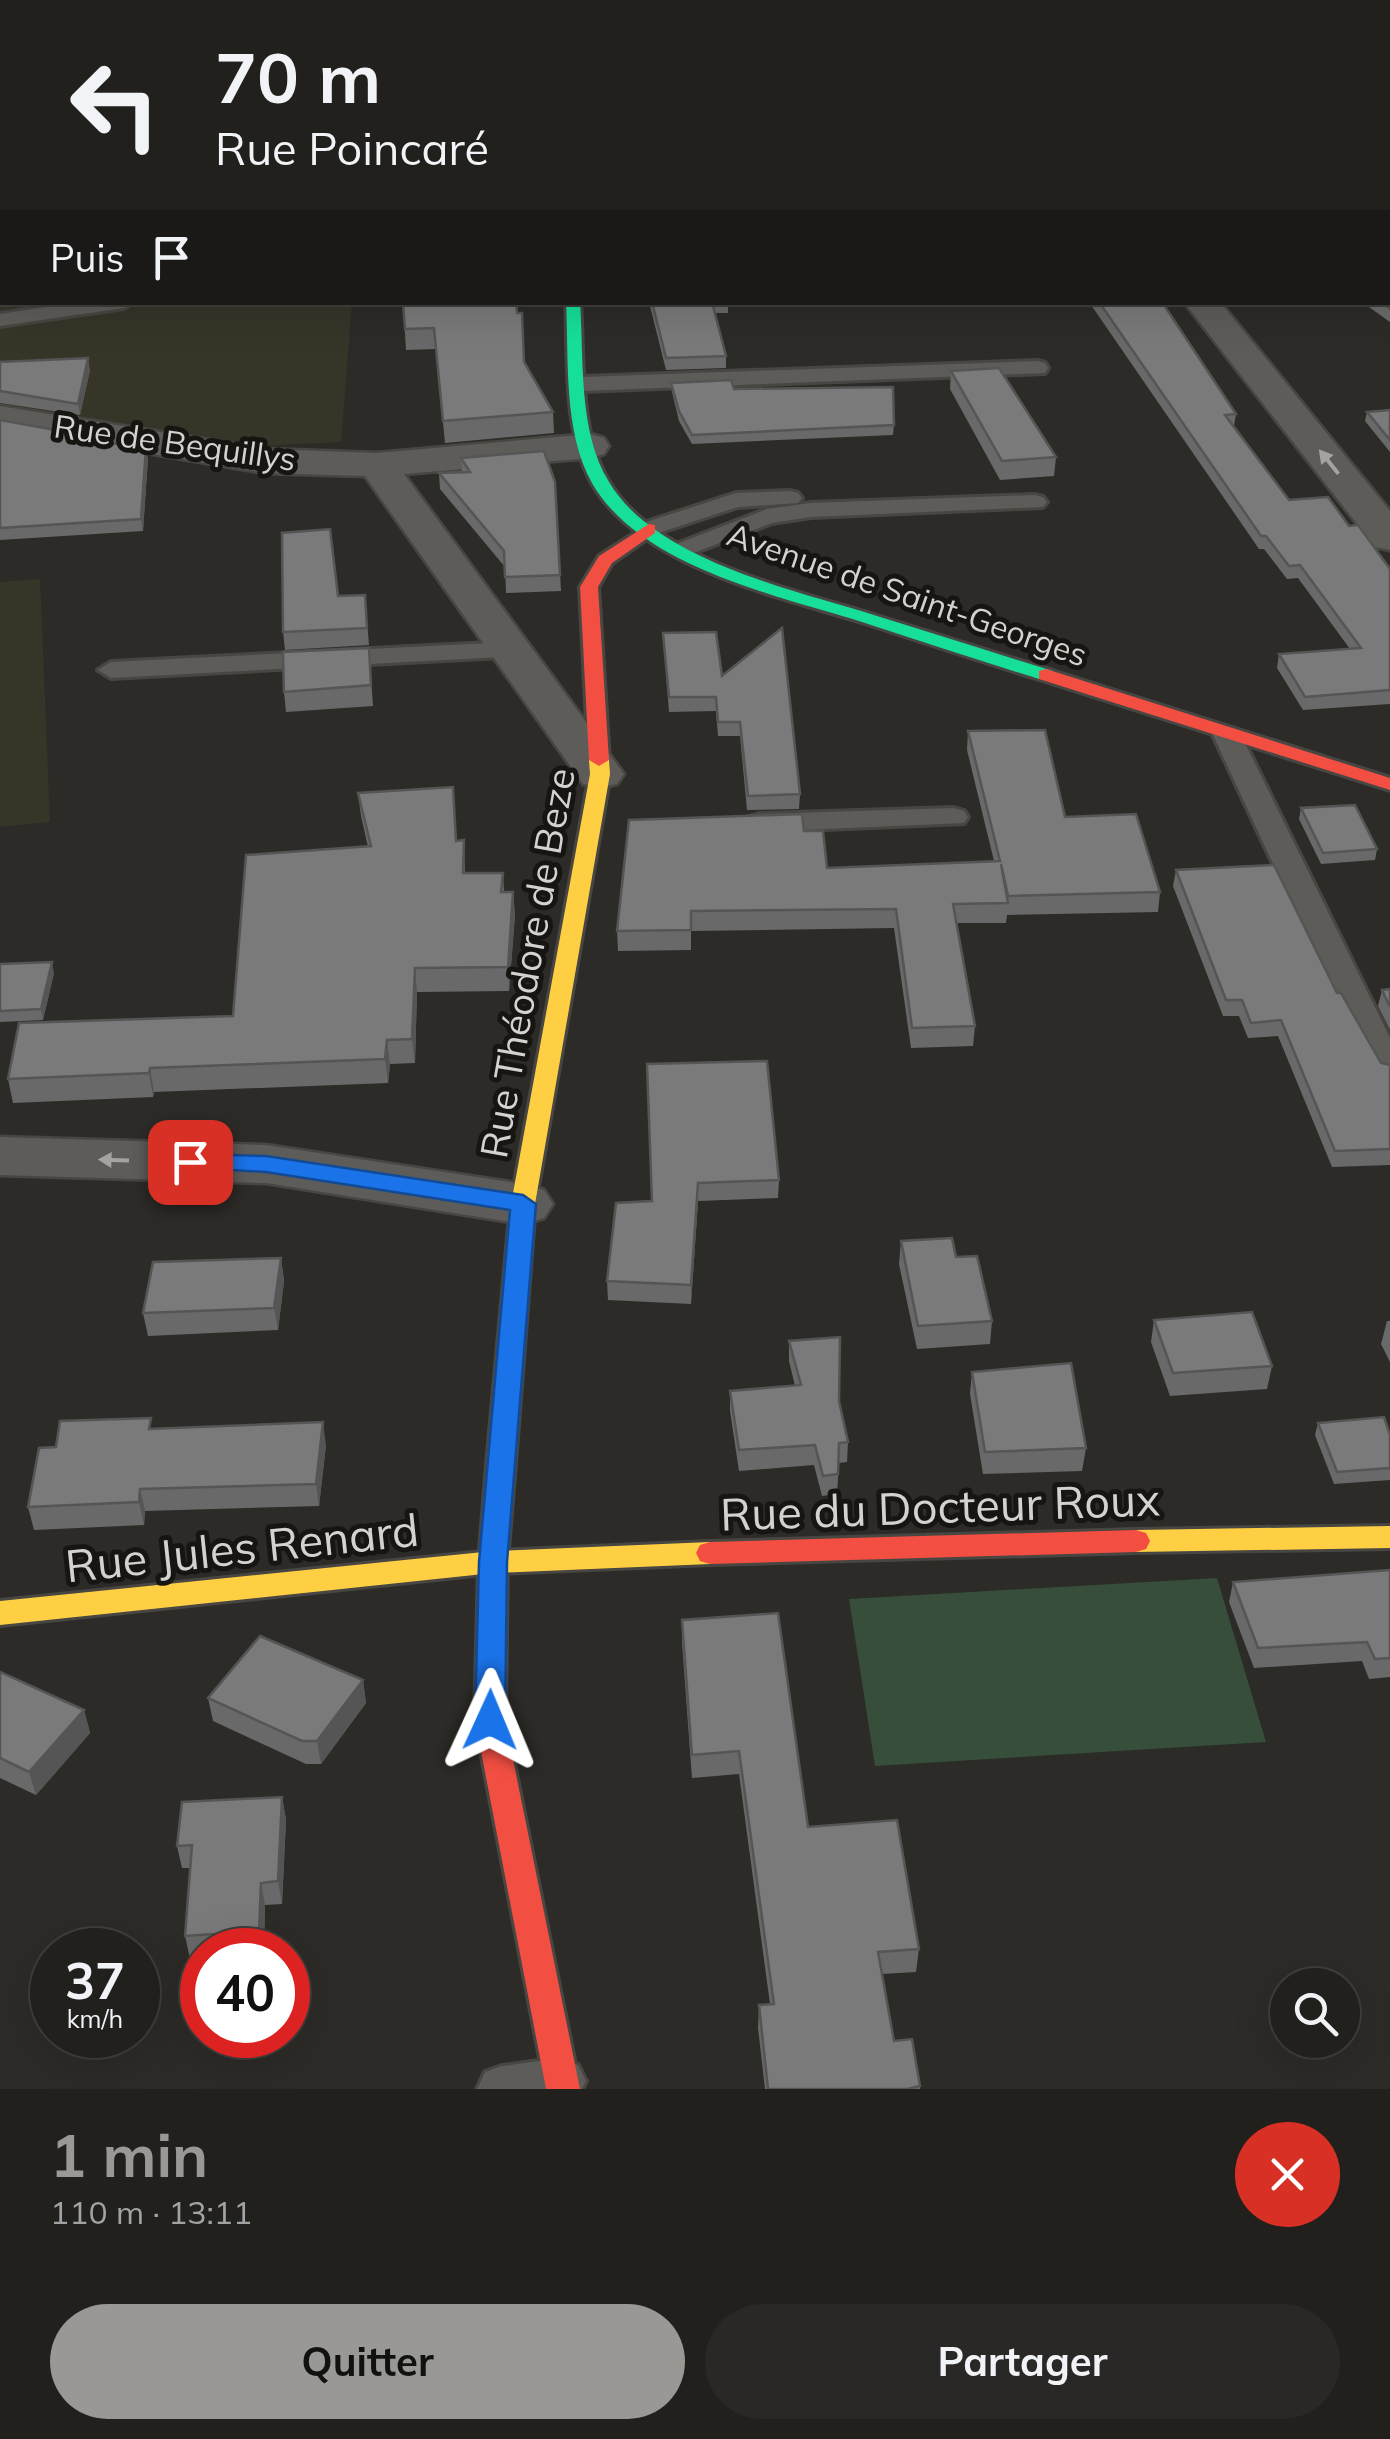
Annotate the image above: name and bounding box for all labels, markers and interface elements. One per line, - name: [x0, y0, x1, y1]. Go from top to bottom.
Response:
- text: 70 m: [215, 33, 381, 121]
- icon: left: [50, 40, 180, 170]
- text: Rue Poincaré: [215, 120, 489, 176]
- icon: arrive: [144, 230, 199, 285]
- text: Puis: [50, 234, 124, 282]
- street label: Rue de Bequillys: [52, 405, 299, 479]
- one-way arrow: [1319, 449, 1340, 475]
- street label: Avenue de Saint-Georges: [722, 514, 1092, 674]
- street label: Rue Théodore de Beze: [469, 764, 585, 1161]
- pin: [148, 1120, 233, 1205]
- icon: arrive: [163, 1135, 218, 1190]
- one-way arrow: [97, 1151, 129, 1167]
- street label: Rue du Docteur Roux: [719, 1470, 1161, 1542]
- street label: Rue Jules Renard: [62, 1501, 421, 1593]
- position arrow: [438, 1668, 542, 1772]
- speed limit sign: 40: [180, 1928, 310, 2058]
- text: 37: [65, 1949, 125, 2012]
- map controls: [1270, 1968, 1360, 2058]
- button: search: [1270, 1968, 1360, 2058]
- text: km/h: [67, 2003, 123, 2034]
- text: 1 min: [50, 2117, 208, 2192]
- button: close: [1235, 2122, 1340, 2227]
- text: 110 m · 13:11: [50, 2192, 252, 2232]
- button: Quitter: [50, 2304, 685, 2419]
- button: Partager: [705, 2304, 1340, 2419]

